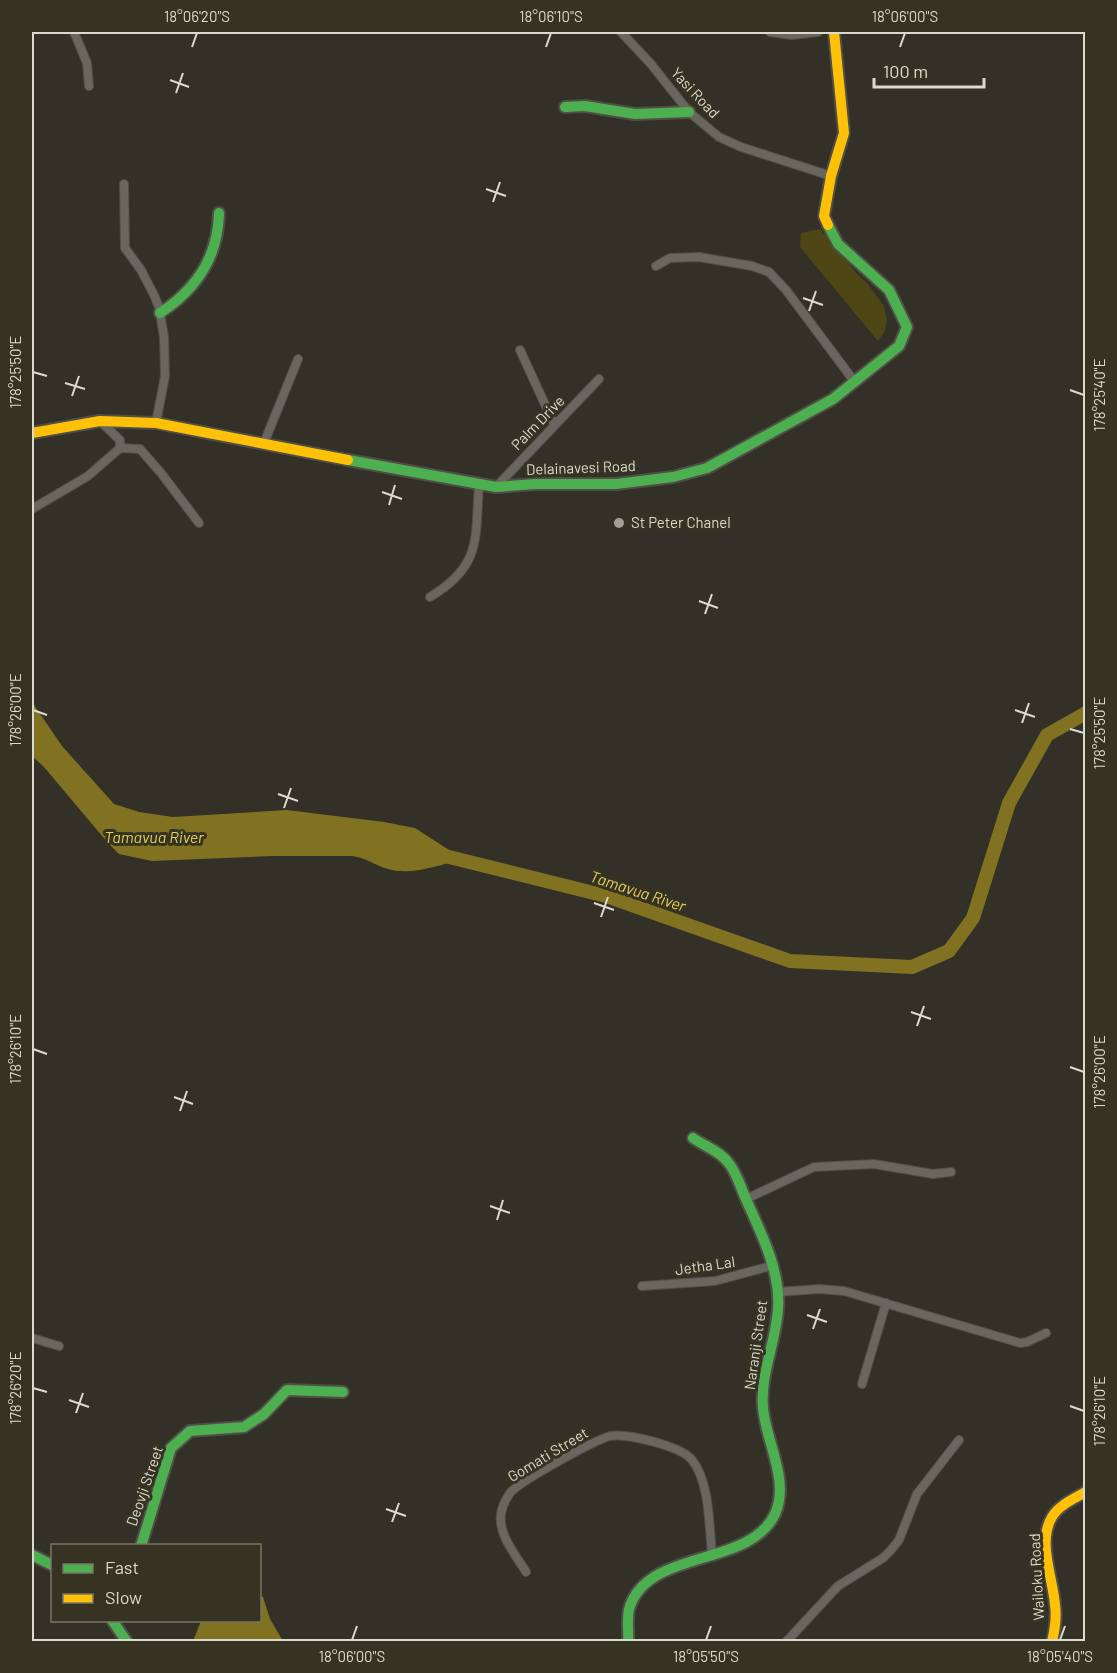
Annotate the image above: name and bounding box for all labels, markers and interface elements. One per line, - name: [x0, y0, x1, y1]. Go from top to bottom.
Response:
- text: 18°06'20"S: [164, 7, 230, 25]
- text: 18°06'10"S: [519, 7, 583, 25]
- text: 18°06'00"S: [872, 7, 938, 25]
- scale bar: [874, 51, 984, 89]
- text: 100 m: [883, 60, 928, 82]
- street label: Yasi Road: [668, 63, 724, 121]
- text: 178°25'50"E: [6, 336, 24, 408]
- text: 178°25'40"E: [1090, 358, 1108, 432]
- street label: Palm Drive: [507, 391, 568, 453]
- street label: Delainavesi Road: [526, 456, 636, 478]
- place label: St Peter Chanel: [631, 513, 731, 531]
- marker: St Peter Chanel: [612, 516, 626, 530]
- text: 178°26'00"E: [6, 673, 24, 747]
- text: 178°25'50"E: [1090, 697, 1108, 769]
- water label: Tamavua River: [104, 827, 205, 846]
- water label: Tamavua River: [588, 866, 690, 915]
- text: 178°26'10"E: [6, 1014, 24, 1084]
- text: 178°26'00"E: [1090, 1035, 1108, 1109]
- street label: Jetha Lal: [674, 1252, 736, 1278]
- street label: Naranji Street: [740, 1299, 770, 1391]
- text: 178°26'20"E: [6, 1351, 24, 1425]
- text: 178°26'10"E: [1090, 1376, 1108, 1446]
- street label: Gomati Street: [504, 1423, 591, 1485]
- street label: Deovji Street: [122, 1443, 166, 1528]
- street label: Wailoku Road: [1025, 1533, 1047, 1621]
- legend: [51, 1544, 261, 1622]
- text: Fast: [105, 1556, 139, 1578]
- text: Slow: [105, 1586, 142, 1608]
- text: 18°06'00"S: [319, 1647, 385, 1665]
- text: 18°05'50"S: [673, 1647, 739, 1665]
- text: 18°05'40"S: [1027, 1647, 1093, 1665]

